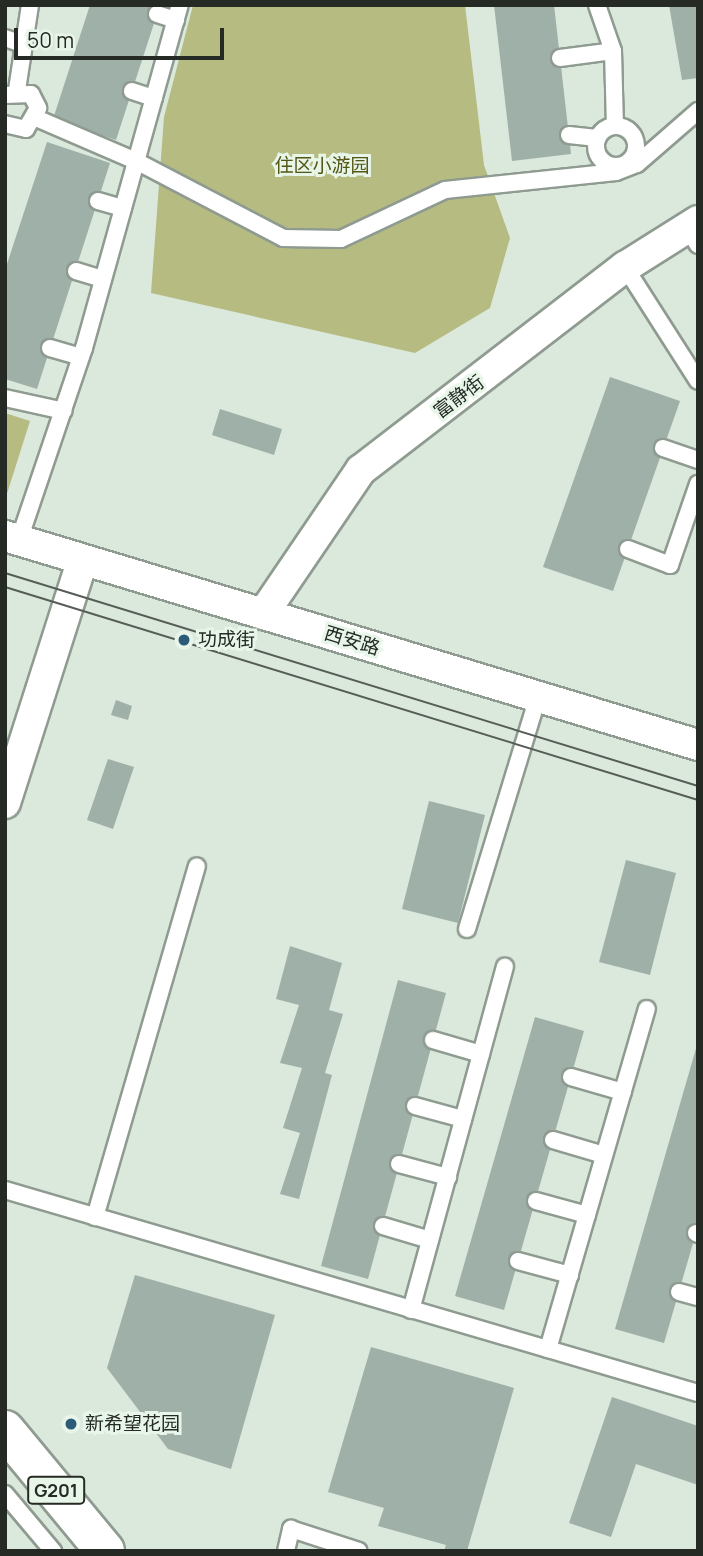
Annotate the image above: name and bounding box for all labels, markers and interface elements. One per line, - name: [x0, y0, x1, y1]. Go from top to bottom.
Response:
- scale bar: [18, 14, 228, 58]
- text: 50 m: [27, 26, 74, 54]
- park label: 住区小游园: [275, 155, 369, 177]
- street label: 富静街: [429, 371, 489, 423]
- street label: 西安路: [321, 622, 383, 660]
- place label: 功成街: [198, 629, 255, 651]
- marker: 功成街: [176, 632, 192, 648]
- place label: 新希望花园: [85, 1413, 180, 1435]
- marker: 新希望花园: [63, 1416, 79, 1432]
- road number: G201: [26, 1476, 86, 1504]

